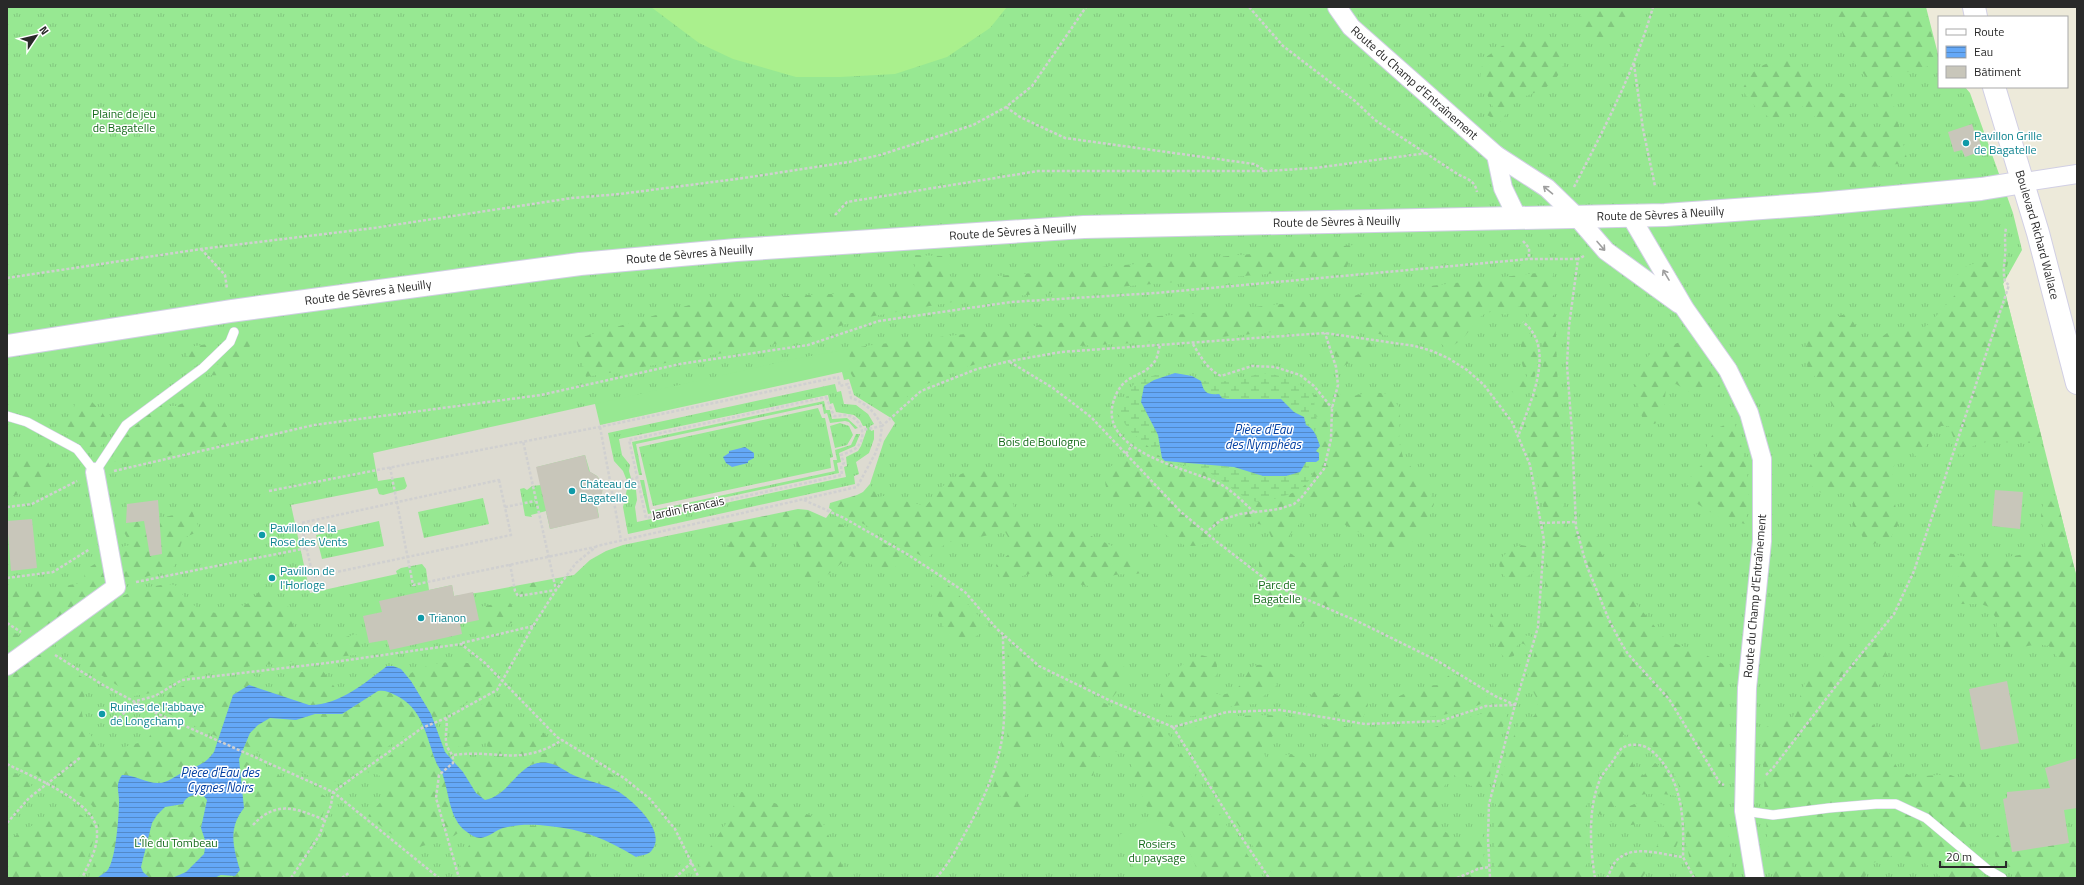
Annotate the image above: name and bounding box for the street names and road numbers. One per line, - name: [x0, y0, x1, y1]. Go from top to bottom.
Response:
- street label: Route du Champ d'Entraînement: [1347, 21, 1483, 145]
- street label: Boulevard Richard Wallace: [2011, 168, 2065, 301]
- street label: Route de Sèvres à Neuilly: [1597, 201, 1725, 225]
- street label: Route de Sèvres à Neuilly: [1273, 210, 1401, 232]
- street label: Route de Sèvres à Neuilly: [948, 217, 1077, 245]
- street label: Route de Sèvres à Neuilly: [625, 239, 754, 269]
- street label: Route de Sèvres à Neuilly: [303, 274, 433, 310]
- street label: Jardin Francais: [650, 490, 726, 524]
- street label: Route du Champ d'Entraînement: [1738, 512, 1771, 679]

